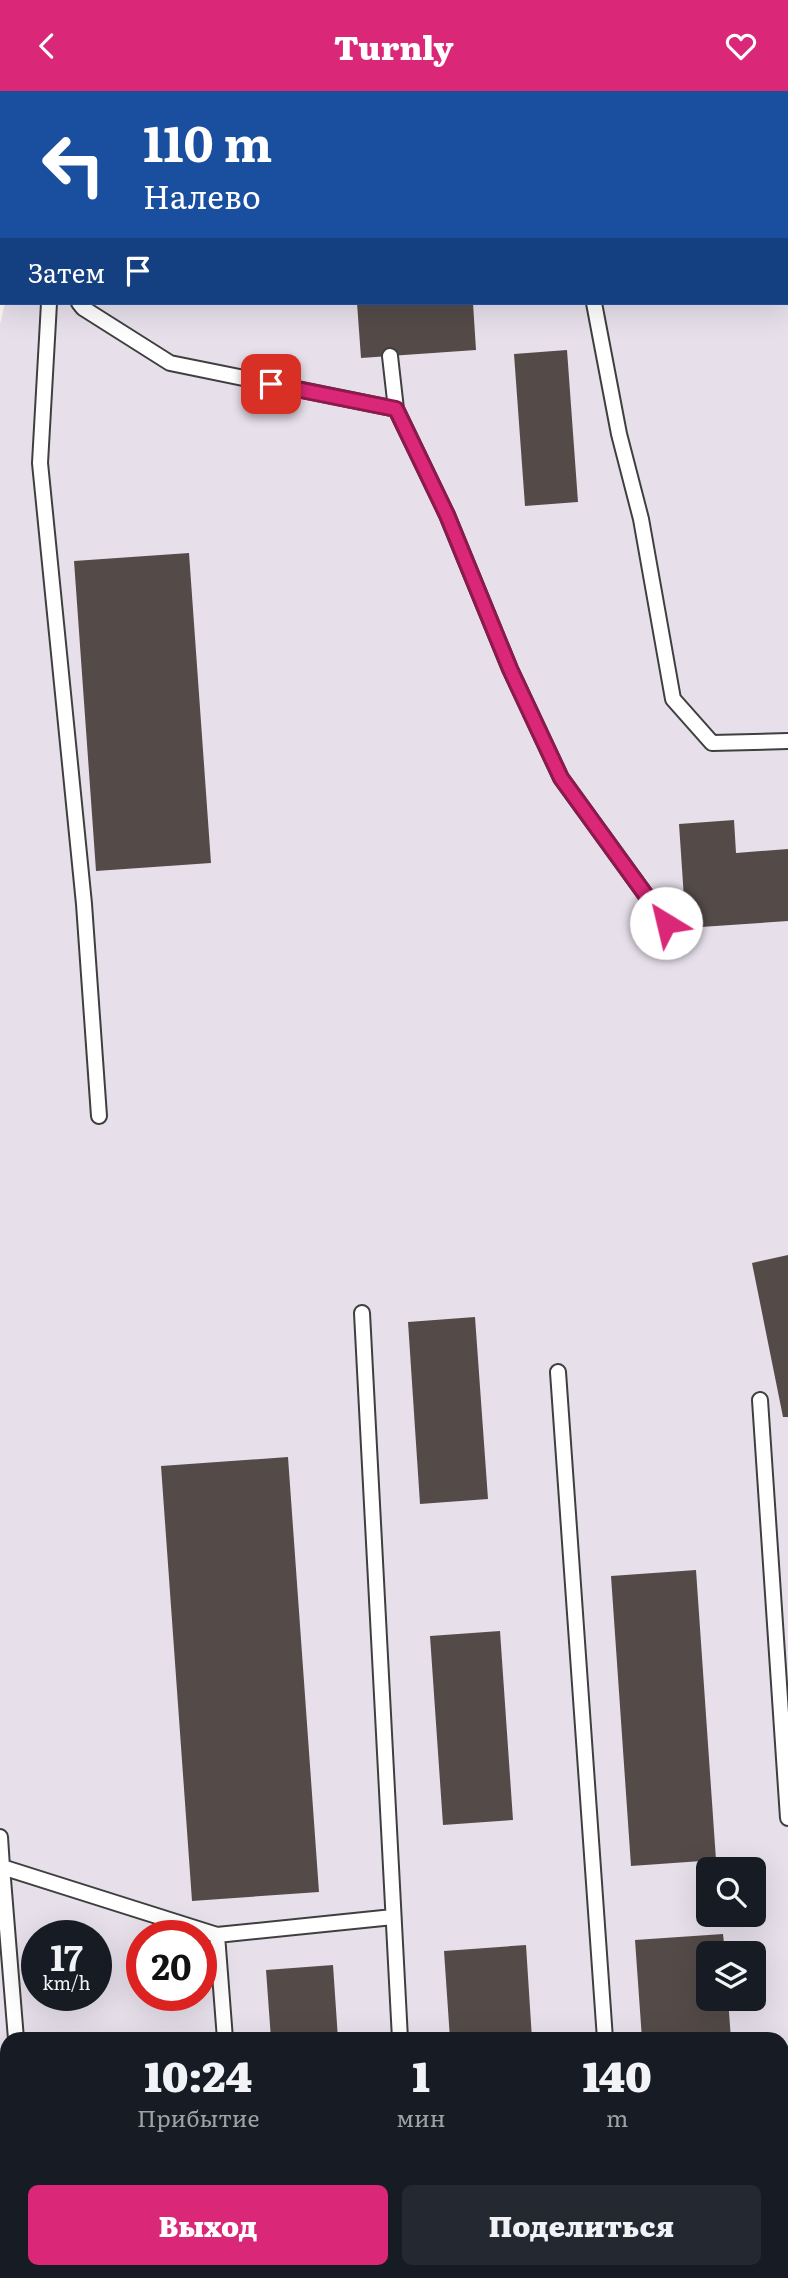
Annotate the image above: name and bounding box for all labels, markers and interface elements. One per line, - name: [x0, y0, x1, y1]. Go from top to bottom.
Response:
- text: Turnly: [334, 22, 454, 70]
- icon: back: [28, 27, 66, 65]
- icon: heart: [722, 27, 760, 65]
- text: 110 m: [143, 104, 272, 177]
- icon: left: [28, 119, 119, 210]
- text: Налево: [143, 171, 261, 219]
- text: Затем: [28, 252, 105, 291]
- icon: arrive: [119, 252, 157, 290]
- pin: [241, 354, 301, 414]
- icon: arrive: [252, 365, 290, 403]
- position arrow: [629, 886, 703, 960]
- map controls: [696, 1857, 766, 2011]
- button: search: [696, 1857, 766, 1927]
- speed limit sign: 20: [126, 1920, 217, 2011]
- text: 17: [50, 1930, 83, 1982]
- button: layers: [696, 1941, 766, 2011]
- text: km/h: [43, 1969, 90, 1996]
- text: 10:24: [144, 2043, 252, 2105]
- text: 1: [412, 2043, 430, 2105]
- text: 140: [582, 2043, 652, 2105]
- text: Прибытие: [137, 2100, 259, 2134]
- text: мин: [396, 2100, 445, 2134]
- text: m: [606, 2100, 628, 2134]
- button: Выход: [28, 2185, 388, 2265]
- button: Поделиться: [402, 2185, 761, 2265]

